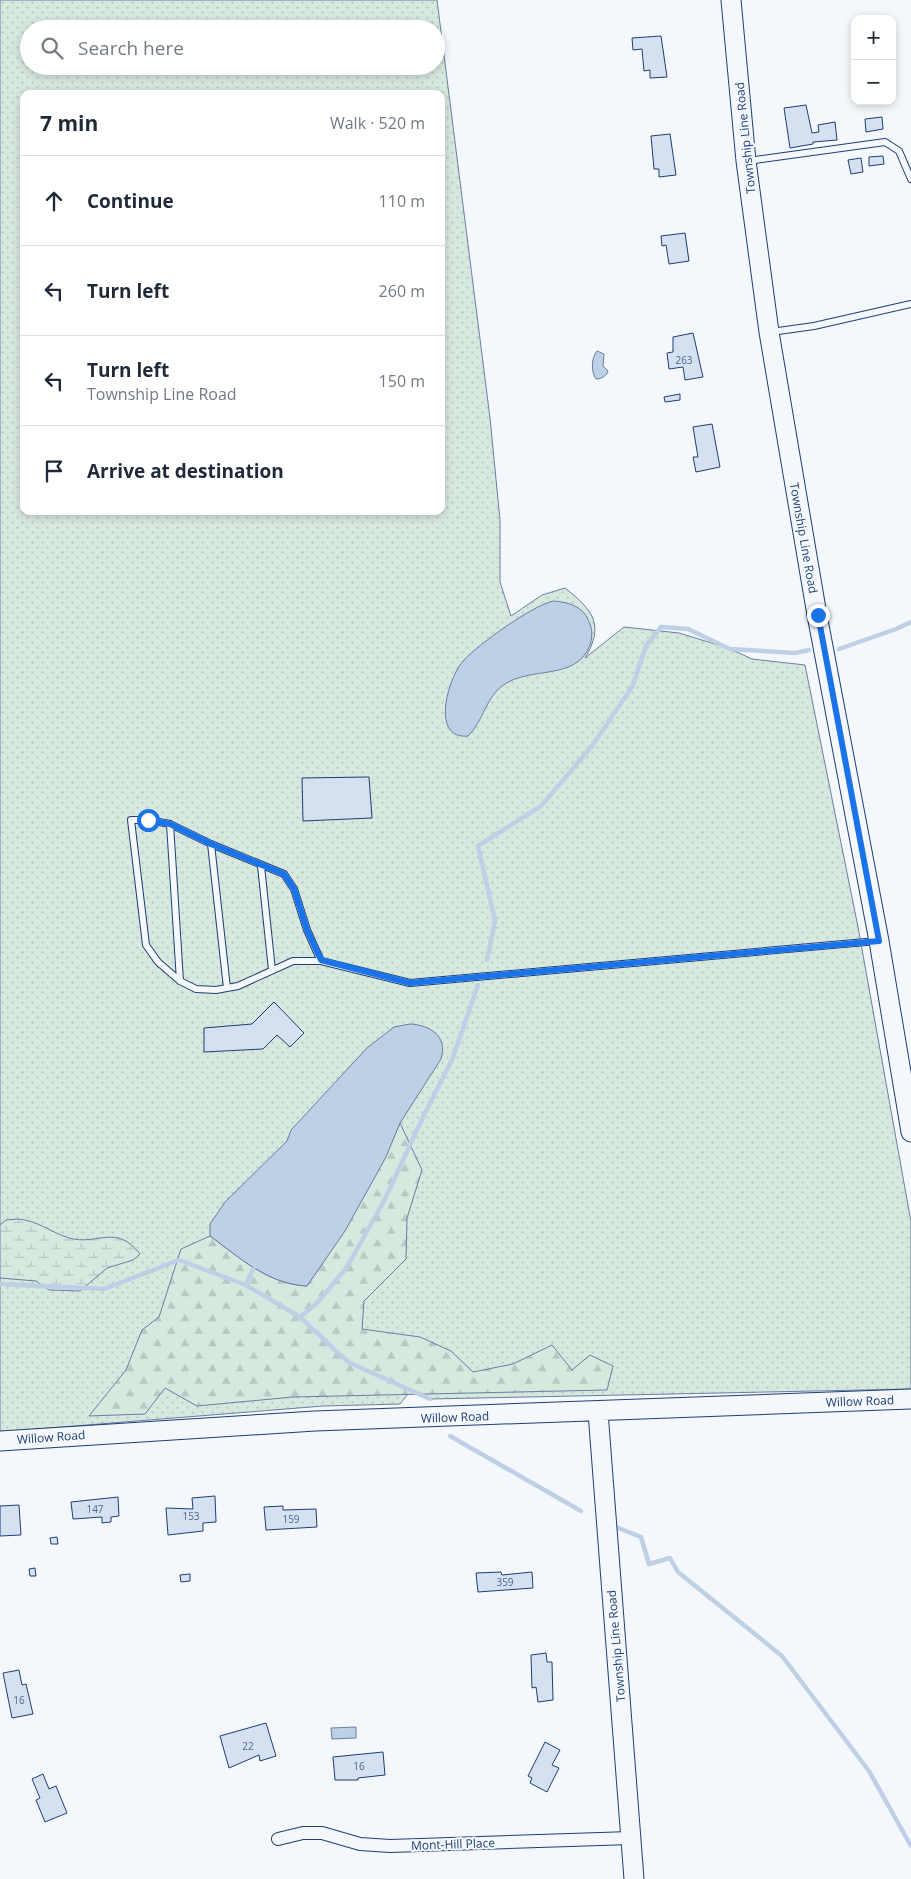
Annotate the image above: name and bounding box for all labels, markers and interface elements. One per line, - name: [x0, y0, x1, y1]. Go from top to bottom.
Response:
- map controls: [851, 15, 896, 105]
- button: +: [851, 15, 896, 60]
- search box: [20, 20, 445, 75]
- icon: search: [38, 34, 66, 62]
- text: Search here: [78, 35, 184, 61]
- button: −: [851, 60, 896, 105]
- street label: Township Line Road: [731, 81, 759, 195]
- text: 7 min: [40, 109, 98, 137]
- text: Walk · 520 m: [330, 112, 425, 134]
- icon: ahead: [40, 187, 68, 215]
- text: Continue: [87, 188, 174, 214]
- text: 110 m: [379, 190, 425, 212]
- icon: left: [40, 277, 68, 305]
- text: Turn left: [87, 278, 169, 304]
- text: 260 m: [379, 280, 425, 302]
- house number: 263: [675, 353, 693, 367]
- text: Turn left: [87, 357, 169, 383]
- icon: left: [40, 367, 68, 395]
- text: 150 m: [379, 370, 425, 392]
- text: Township Line Road: [87, 383, 237, 405]
- icon: arrive: [40, 457, 68, 485]
- text: Arrive at destination: [87, 458, 284, 484]
- street label: Township Line Road: [786, 481, 822, 595]
- route end: [807, 604, 830, 627]
- route start: [137, 809, 160, 832]
- street label: Willow Road: [826, 1391, 894, 1411]
- street label: Willow Road: [421, 1407, 489, 1427]
- street label: Willow Road: [16, 1426, 86, 1448]
- house number: 147: [86, 1502, 104, 1516]
- house number: 153: [182, 1509, 200, 1523]
- house number: 159: [282, 1512, 300, 1526]
- house number: 359: [496, 1575, 514, 1589]
- street label: Township Line Road: [603, 1589, 629, 1703]
- house number: 16: [13, 1693, 25, 1707]
- house number: 22: [242, 1739, 254, 1753]
- house number: 16: [353, 1759, 365, 1773]
- street label: Mont-Hill Place: [411, 1834, 496, 1854]

